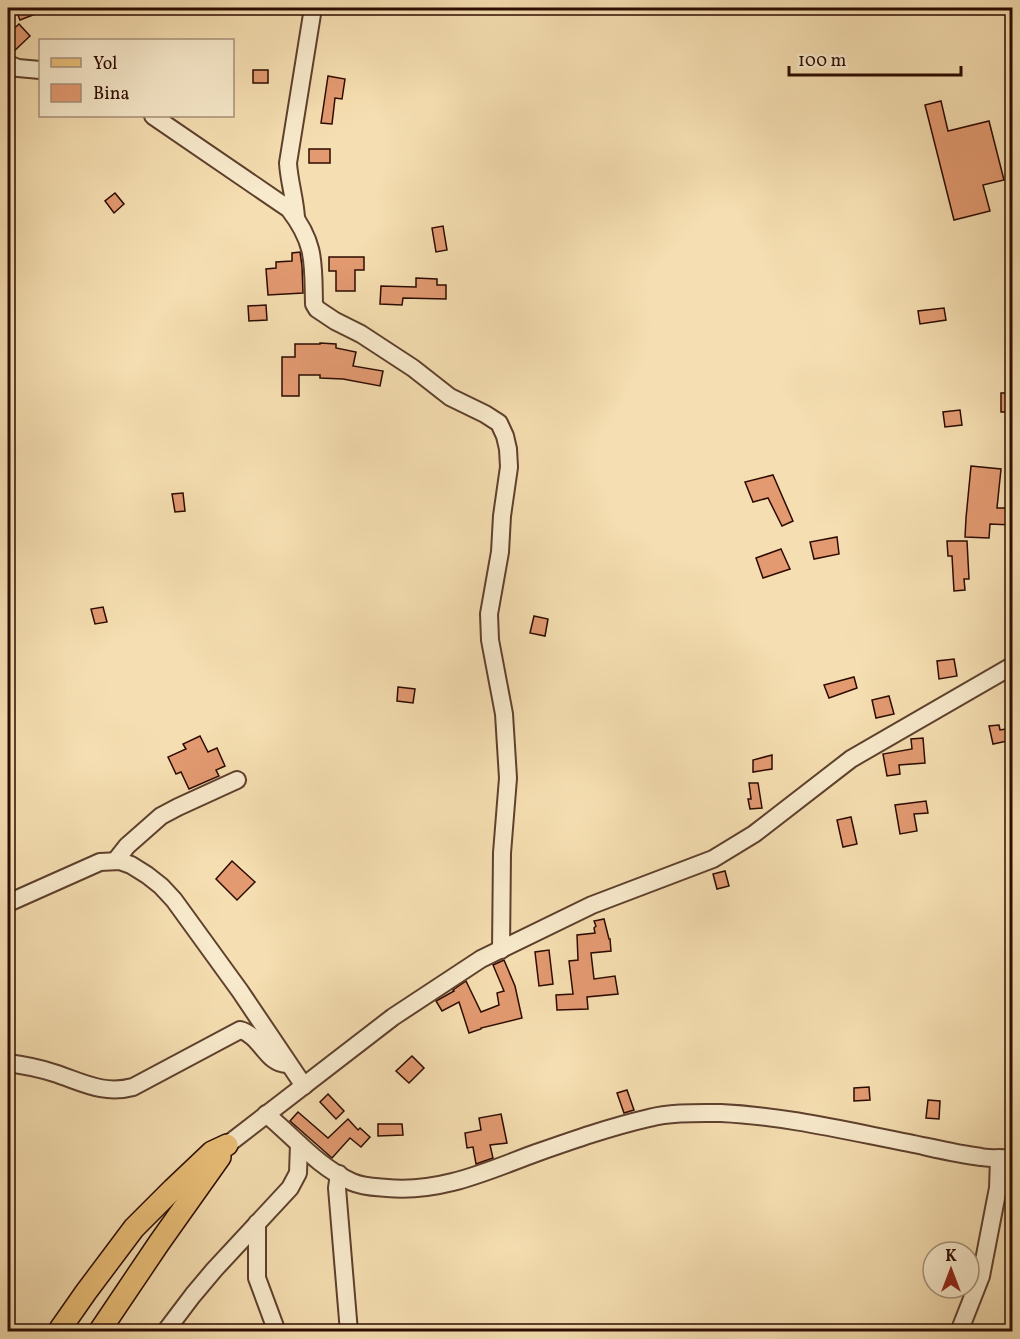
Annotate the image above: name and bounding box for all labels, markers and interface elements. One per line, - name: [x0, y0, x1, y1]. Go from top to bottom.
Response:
- legend: [39, 39, 234, 117]
- scale bar: [789, 39, 962, 77]
- text: 100 m: [798, 49, 847, 74]
- text: Yol: [93, 52, 118, 77]
- text: Bina: [93, 82, 129, 107]
- north arrow: [921, 1240, 981, 1300]
- text: K: [945, 1246, 957, 1268]

